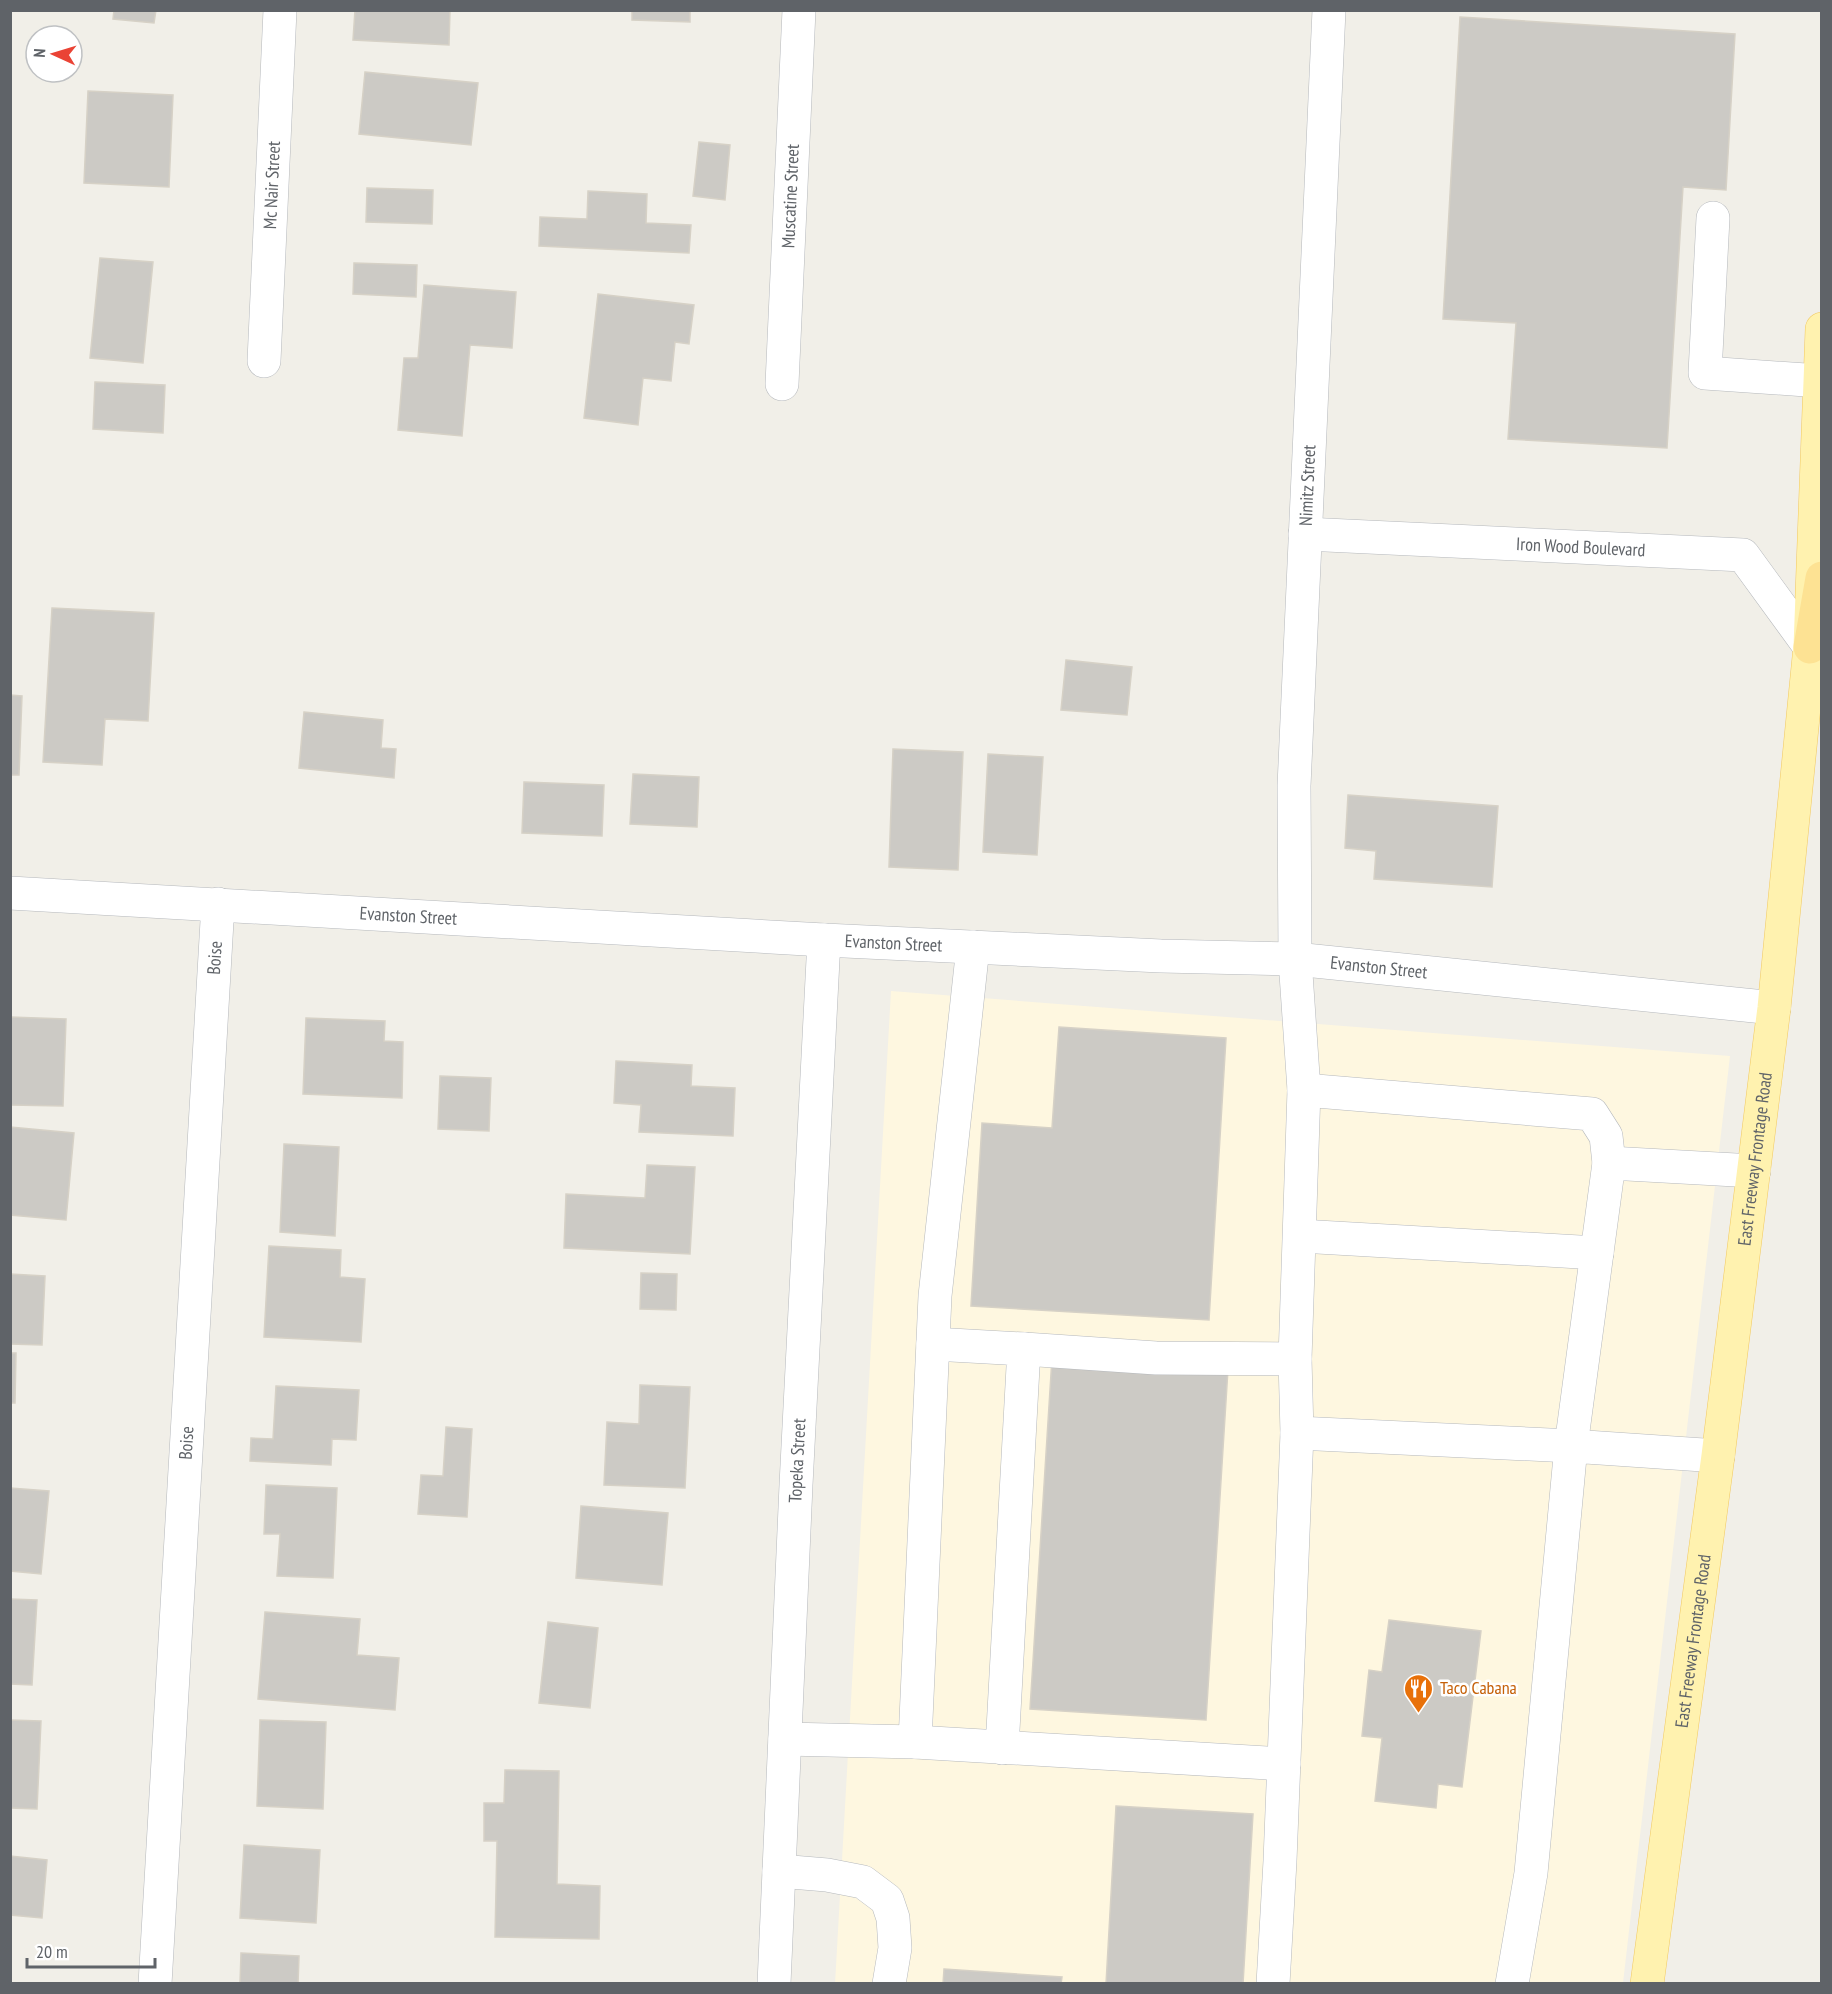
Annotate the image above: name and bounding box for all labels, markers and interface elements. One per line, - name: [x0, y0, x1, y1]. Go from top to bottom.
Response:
- north arrow: [24, 24, 84, 84]
- text: N: [29, 48, 49, 58]
- street label: Mc Nair Street: [258, 141, 285, 230]
- street label: Muscatine Street: [776, 143, 804, 249]
- street label: Nimitz Street: [1294, 444, 1320, 526]
- street label: Iron Wood Boulevard: [1516, 532, 1646, 561]
- street label: Evanston Street: [359, 901, 458, 930]
- street label: Evanston Street: [844, 929, 943, 957]
- street label: Boise: [202, 940, 227, 975]
- street label: Evanston Street: [1329, 951, 1429, 983]
- street label: East Freeway Frontage Road: [1732, 1071, 1777, 1247]
- street label: Topeka Street: [783, 1418, 810, 1503]
- street label: Boise: [174, 1425, 199, 1460]
- street label: East Freeway Frontage Road: [1670, 1553, 1716, 1729]
- restaurant icon: Taco Cabana: [1403, 1672, 1435, 1714]
- place label: Taco Cabana: [1440, 1676, 1517, 1699]
- scale bar: [27, 1931, 154, 1969]
- text: 20 m: [36, 1940, 68, 1963]

